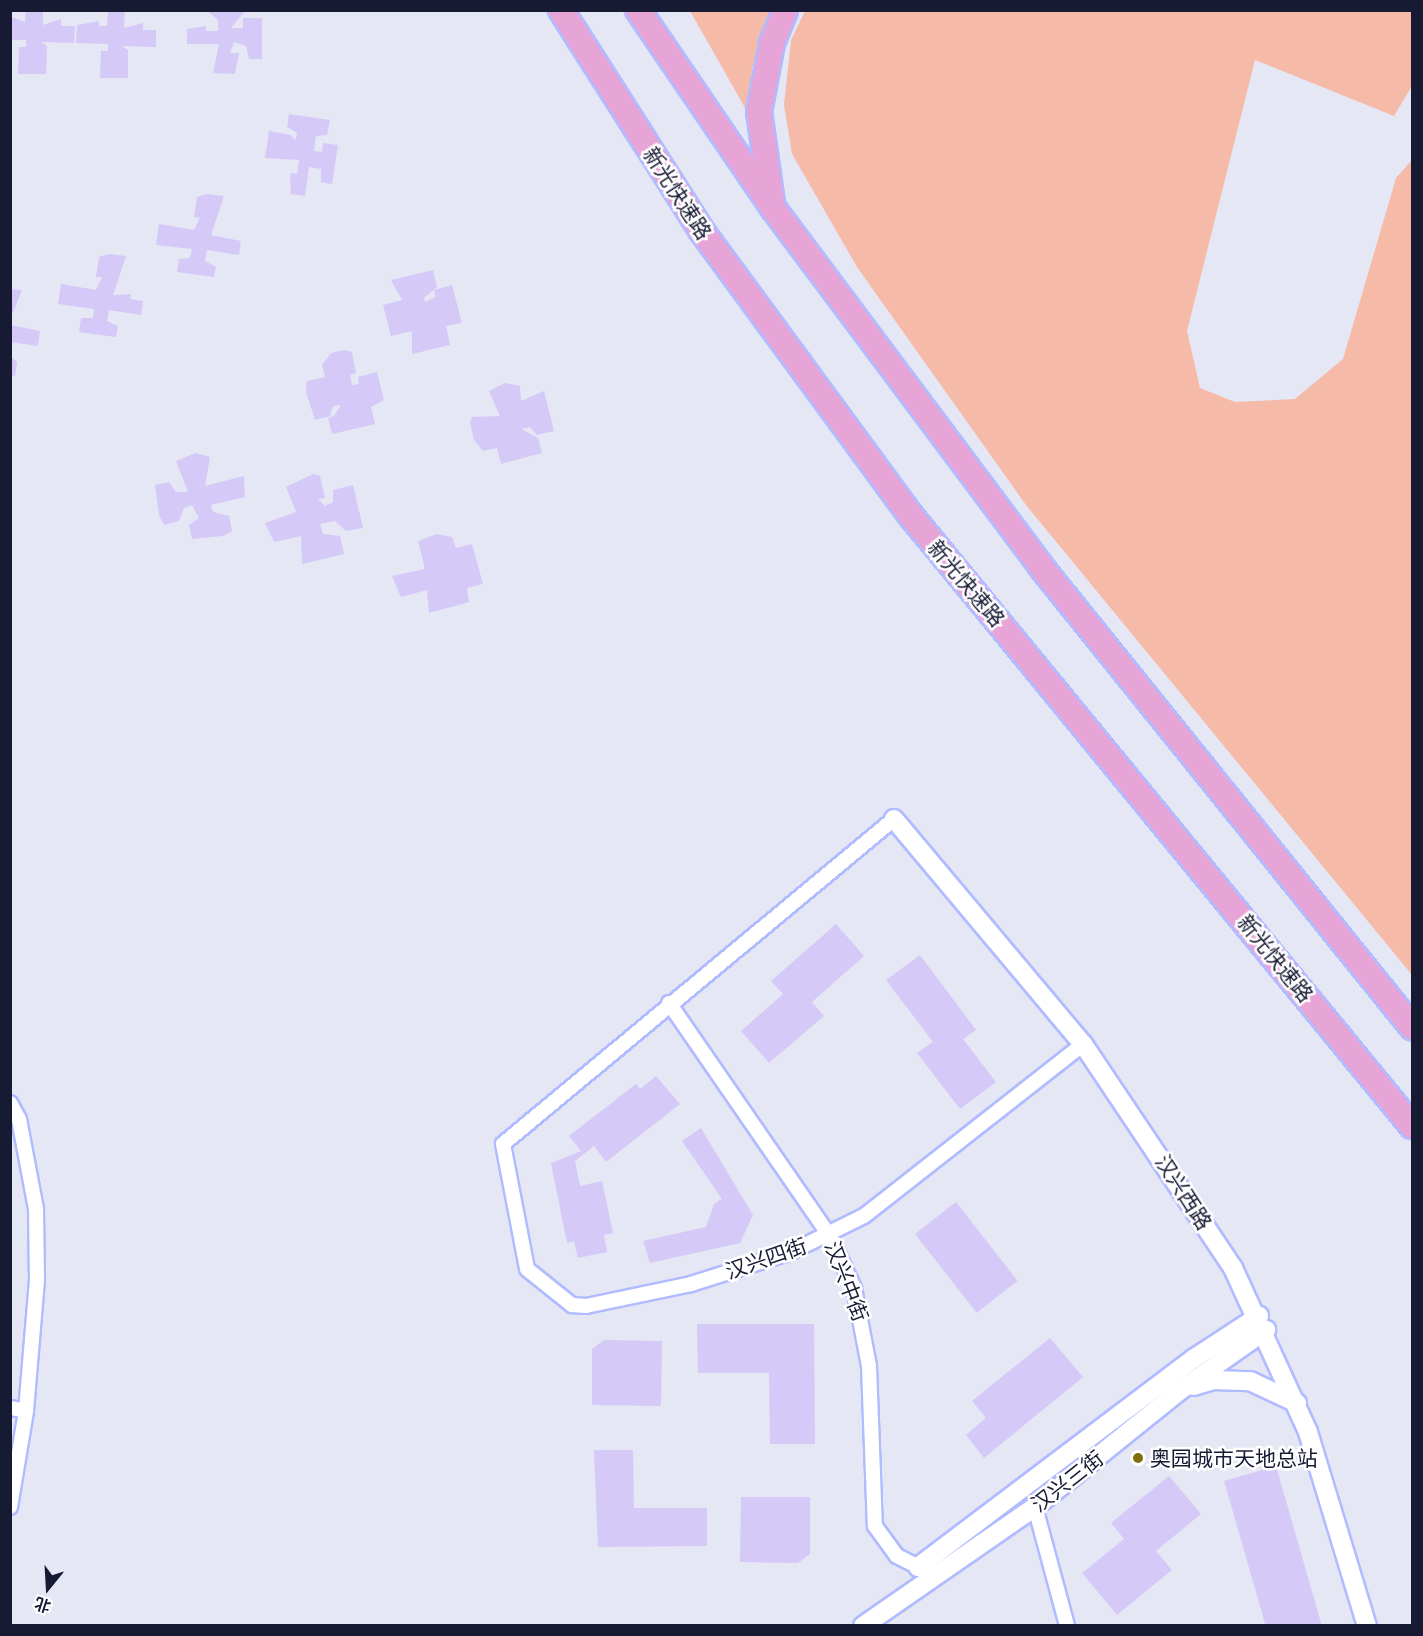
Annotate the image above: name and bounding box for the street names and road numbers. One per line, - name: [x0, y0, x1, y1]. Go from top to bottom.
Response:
- street label: 新光快速路: [639, 142, 717, 244]
- street label: 新光快速路: [924, 535, 1010, 631]
- street label: 新光快速路: [1233, 909, 1319, 1007]
- street label: 汉兴西路: [1151, 1150, 1217, 1234]
- street label: 汉兴四街: [722, 1232, 810, 1284]
- street label: 汉兴中街: [820, 1237, 874, 1325]
- street label: 汉兴三街: [1026, 1445, 1108, 1517]

